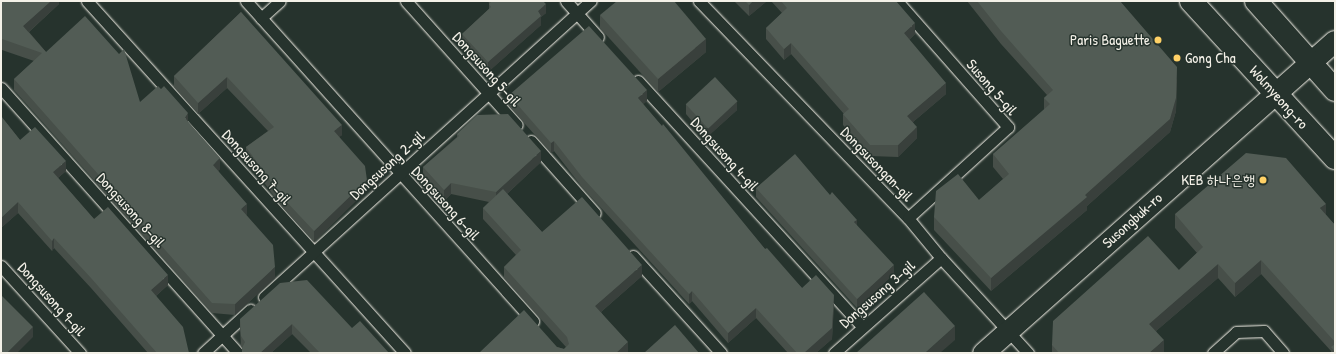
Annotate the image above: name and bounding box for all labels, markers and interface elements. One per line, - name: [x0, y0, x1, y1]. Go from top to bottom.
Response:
- street label: Dongsusong 5-gil: [449, 28, 525, 110]
- place label: Paris Baguette: [1070, 31, 1150, 49]
- marker: Paris Baguette: [1153, 35, 1163, 45]
- place label: Gong Cha: [1185, 49, 1236, 67]
- marker: Gong Cha: [1172, 53, 1182, 63]
- street label: Susong 5-gil: [963, 55, 1021, 119]
- street label: Wolmyeong-ro: [1246, 62, 1312, 132]
- street label: Dongsusong 4-gil: [687, 113, 763, 195]
- street label: Dongsusongan-gil: [837, 123, 917, 205]
- street label: Dongsusong 7-gil: [219, 126, 295, 208]
- street label: Dongsusong 2-gil: [346, 127, 428, 203]
- street label: Dongsusong 6-gil: [408, 162, 484, 244]
- street label: Dongsusong 8-gil: [93, 169, 169, 251]
- place label: KEB 하나은행: [1181, 171, 1255, 189]
- marker: KEB 하나은행: [1258, 175, 1268, 185]
- street label: Susongbuk-ro: [1098, 188, 1166, 252]
- street label: Dongsusong 3-gil: [836, 256, 918, 332]
- street label: Dongsusong 9-gil: [14, 259, 90, 339]

